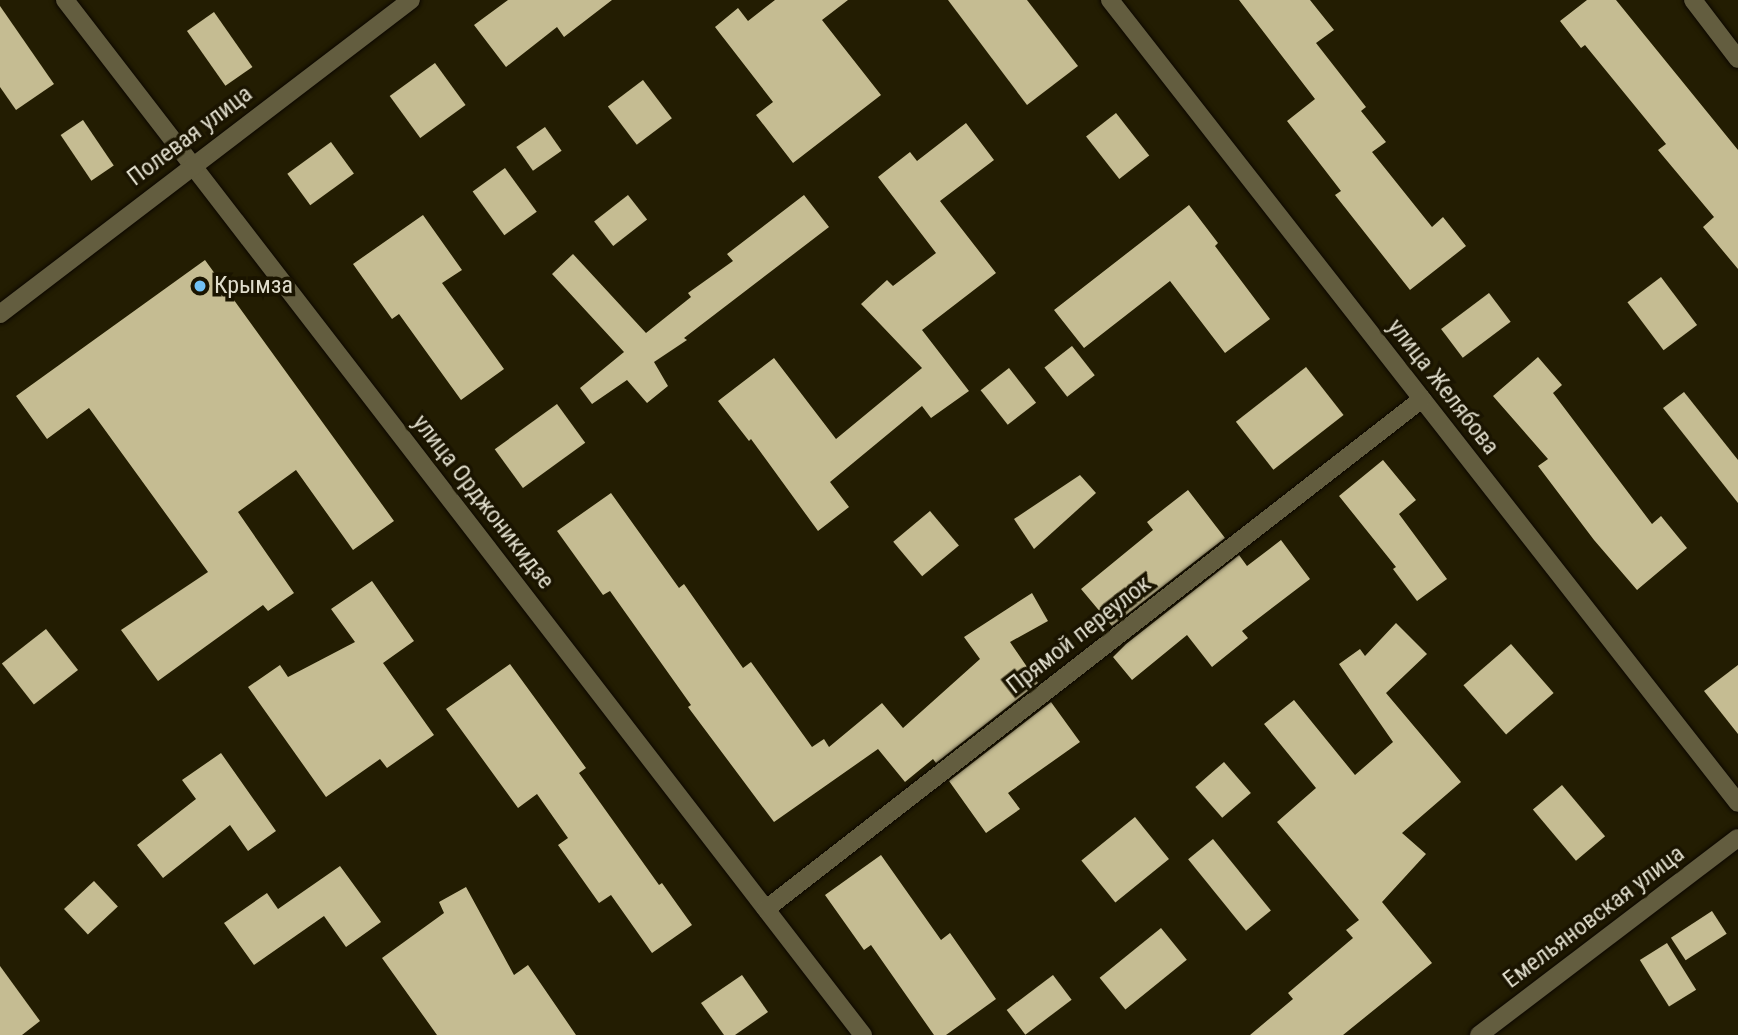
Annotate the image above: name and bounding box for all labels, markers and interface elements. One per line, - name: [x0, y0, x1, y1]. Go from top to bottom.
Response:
- street label: Полевая улица: [122, 80, 258, 192]
- place label: Крымза: [214, 272, 293, 300]
- marker: Крымза: [192, 278, 208, 294]
- street label: улица Желябова: [1381, 313, 1505, 461]
- street label: улица Орджоникидзе: [406, 409, 560, 595]
- street label: Прямой переулок: [1001, 570, 1157, 700]
- street label: Емельяновская улица: [1498, 839, 1690, 995]

